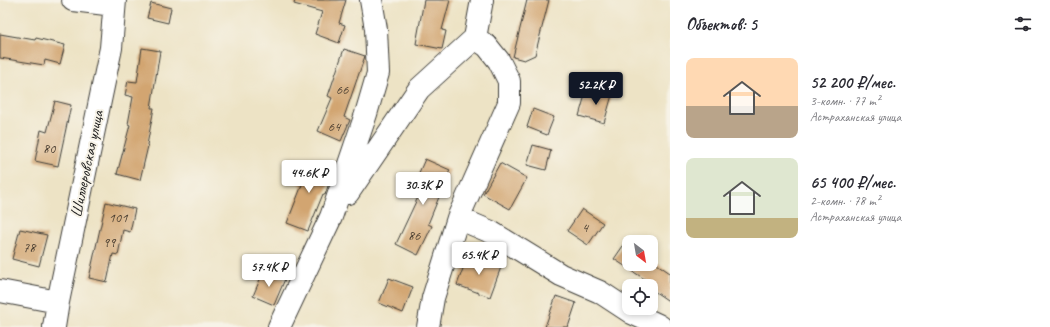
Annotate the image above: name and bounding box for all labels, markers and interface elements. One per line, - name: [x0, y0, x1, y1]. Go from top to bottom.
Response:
- icon: filters: [1012, 13, 1034, 35]
- text: Объектов: 5: [686, 14, 757, 35]
- pin: 52.2K ₽: [559, 72, 633, 106]
- text: 52 200 ₽/мес.: [810, 72, 895, 93]
- icon: home: [718, 74, 766, 122]
- text: 52.2K ₽: [578, 77, 614, 93]
- house number: 66: [336, 81, 349, 98]
- text: 3-комн. · 77 m²: [810, 93, 880, 109]
- street label: Шиллеровская улица: [66, 107, 108, 219]
- text: Астраханская улица: [810, 109, 901, 125]
- house number: 64: [328, 118, 342, 135]
- house number: 80: [43, 140, 57, 157]
- pin: 44.6K ₽: [272, 160, 346, 194]
- text: 44.6K ₽: [291, 165, 327, 181]
- pin: 30.3K ₽: [386, 172, 460, 206]
- text: 65 400 ₽/мес.: [810, 172, 896, 193]
- icon: home: [718, 174, 766, 222]
- text: 30.3K ₽: [405, 177, 441, 193]
- text: 2-комн. · 78 m²: [810, 193, 880, 209]
- house number: 101: [109, 209, 128, 226]
- text: Астраханская улица: [810, 209, 901, 225]
- house number: 4: [582, 219, 590, 236]
- house number: 86: [408, 227, 421, 244]
- house number: 99: [103, 234, 117, 251]
- north arrow: [622, 235, 658, 271]
- map controls: [622, 235, 658, 315]
- house number: 78: [23, 239, 37, 256]
- pin: 65.4K ₽: [442, 242, 516, 276]
- text: 65.4K ₽: [461, 247, 497, 263]
- pin: 57.4K ₽: [232, 254, 306, 288]
- text: 57.4K ₽: [251, 259, 287, 275]
- button: locate: [622, 279, 658, 315]

